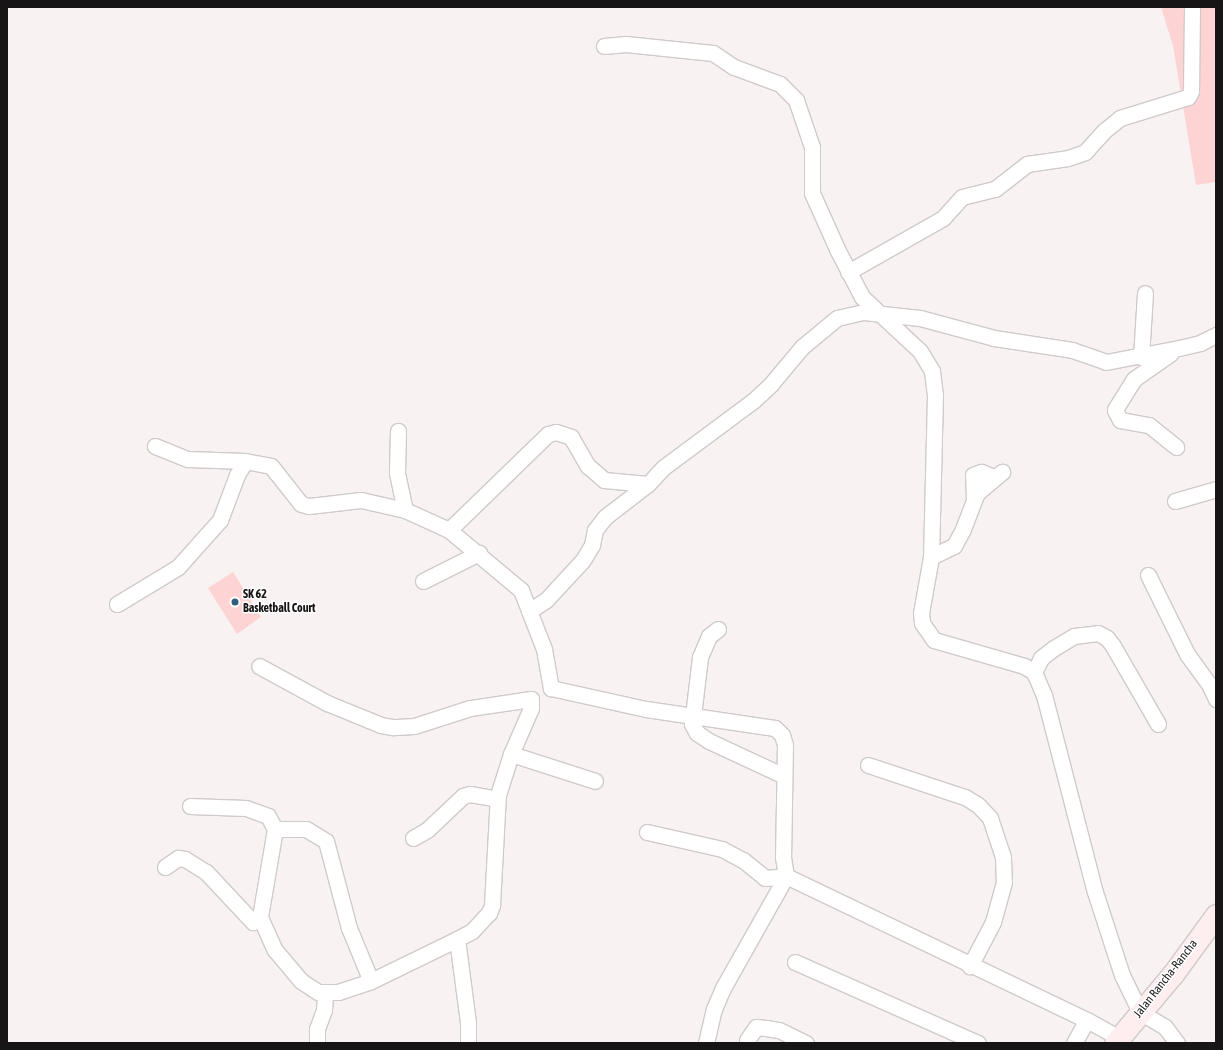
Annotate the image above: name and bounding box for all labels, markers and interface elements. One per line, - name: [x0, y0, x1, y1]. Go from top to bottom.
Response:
- place label: SK 62 Basketball Court: [243, 588, 315, 616]
- marker: SK 62 Basketball Court: [230, 597, 240, 607]
- street label: Jalan Rancha-Rancha: [1131, 937, 1201, 1021]

